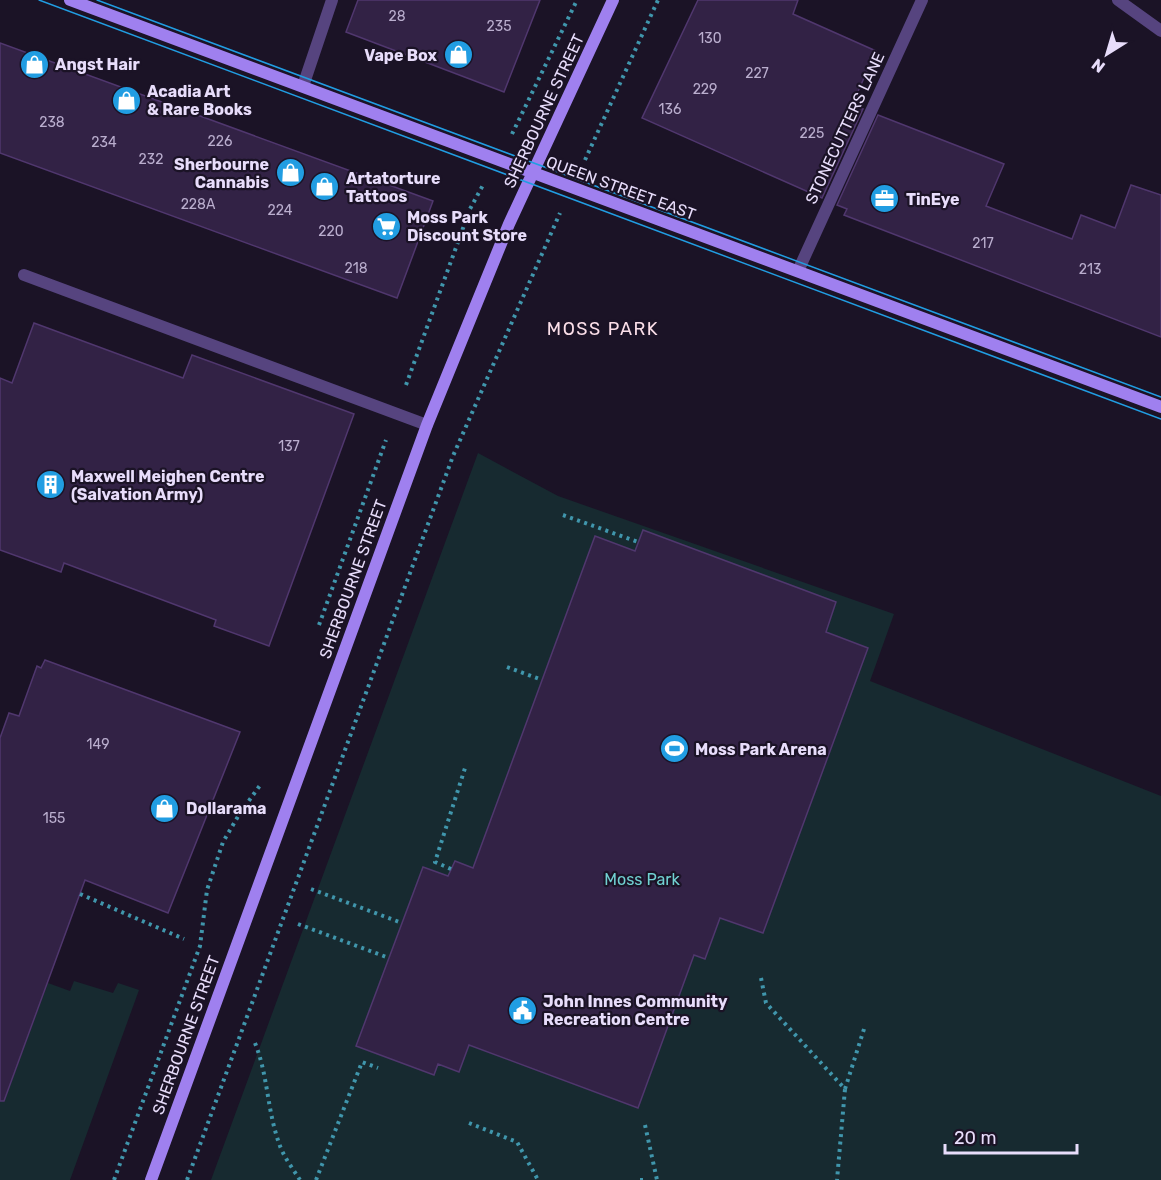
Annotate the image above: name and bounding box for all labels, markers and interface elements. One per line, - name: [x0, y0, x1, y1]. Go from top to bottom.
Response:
- house number: 28: [388, 8, 406, 25]
- house number: 235: [487, 18, 511, 35]
- north arrow: [1077, 24, 1137, 84]
- house number: 130: [698, 30, 722, 47]
- street label: SHERBOURNE STREET: [500, 31, 588, 191]
- shop icon: Vape Box: [442, 39, 474, 71]
- place label: Vape Box: [364, 46, 438, 65]
- shop icon: Angst Hair: [18, 48, 50, 80]
- street label: STONECUTTERS LANE: [801, 49, 889, 207]
- place label: Angst Hair: [55, 55, 141, 74]
- text: N: [1088, 55, 1109, 77]
- house number: 227: [745, 65, 769, 82]
- house number: 229: [693, 81, 717, 98]
- place label: Acadia Art & Rare Books: [147, 82, 252, 119]
- shop icon: Acadia Art & Rare Books: [110, 84, 142, 116]
- house number: 136: [659, 101, 681, 118]
- house number: 238: [39, 114, 65, 131]
- house number: 225: [800, 125, 824, 142]
- house number: 226: [208, 133, 232, 150]
- house number: 234: [91, 134, 117, 151]
- house number: 232: [139, 151, 163, 168]
- street label: QUEEN STREET EAST: [544, 152, 698, 224]
- place label: Sherbourne Cannabis: [174, 155, 269, 192]
- shop icon: Sherbourne Cannabis: [274, 157, 306, 189]
- place label: Artatorture Tattoos: [346, 169, 441, 206]
- shop icon: Artatorture Tattoos: [309, 171, 341, 203]
- office icon: TinEye: [869, 183, 901, 215]
- place label: TinEye: [906, 190, 960, 209]
- house number: 228A: [181, 196, 216, 213]
- house number: 224: [268, 202, 293, 219]
- place label: Moss Park Discount Store: [407, 208, 527, 245]
- supermarket icon: Moss Park Discount Store: [370, 210, 402, 242]
- house number: 220: [318, 223, 344, 240]
- house number: 217: [972, 235, 994, 252]
- house number: 218: [344, 260, 368, 277]
- house number: 213: [1079, 261, 1101, 278]
- district label: MOSS PARK: [547, 318, 659, 340]
- house number: 137: [278, 438, 300, 455]
- place label: Maxwell Meighen Centre (Salvation Army): [71, 467, 265, 504]
- building icon: Maxwell Meighen Centre (Salvation Army): [34, 469, 66, 501]
- street label: SHERBOURNE STREET: [315, 497, 391, 661]
- sports icon: Moss Park Arena: [658, 733, 690, 765]
- house number: 149: [87, 736, 109, 753]
- place label: Moss Park Arena: [695, 740, 827, 759]
- shop icon: Dollarama: [149, 792, 181, 824]
- place label: Dollarama: [186, 799, 267, 818]
- house number: 155: [43, 810, 65, 827]
- park label: Moss Park: [604, 870, 680, 889]
- street label: SHERBOURNE STREET: [148, 953, 224, 1117]
- place label: John Innes Community Recreation Centre: [543, 992, 728, 1029]
- public building icon: John Innes Community Recreation Centre: [506, 994, 538, 1026]
- scale bar: [945, 1117, 1077, 1155]
- text: 20 m: [954, 1127, 996, 1149]

